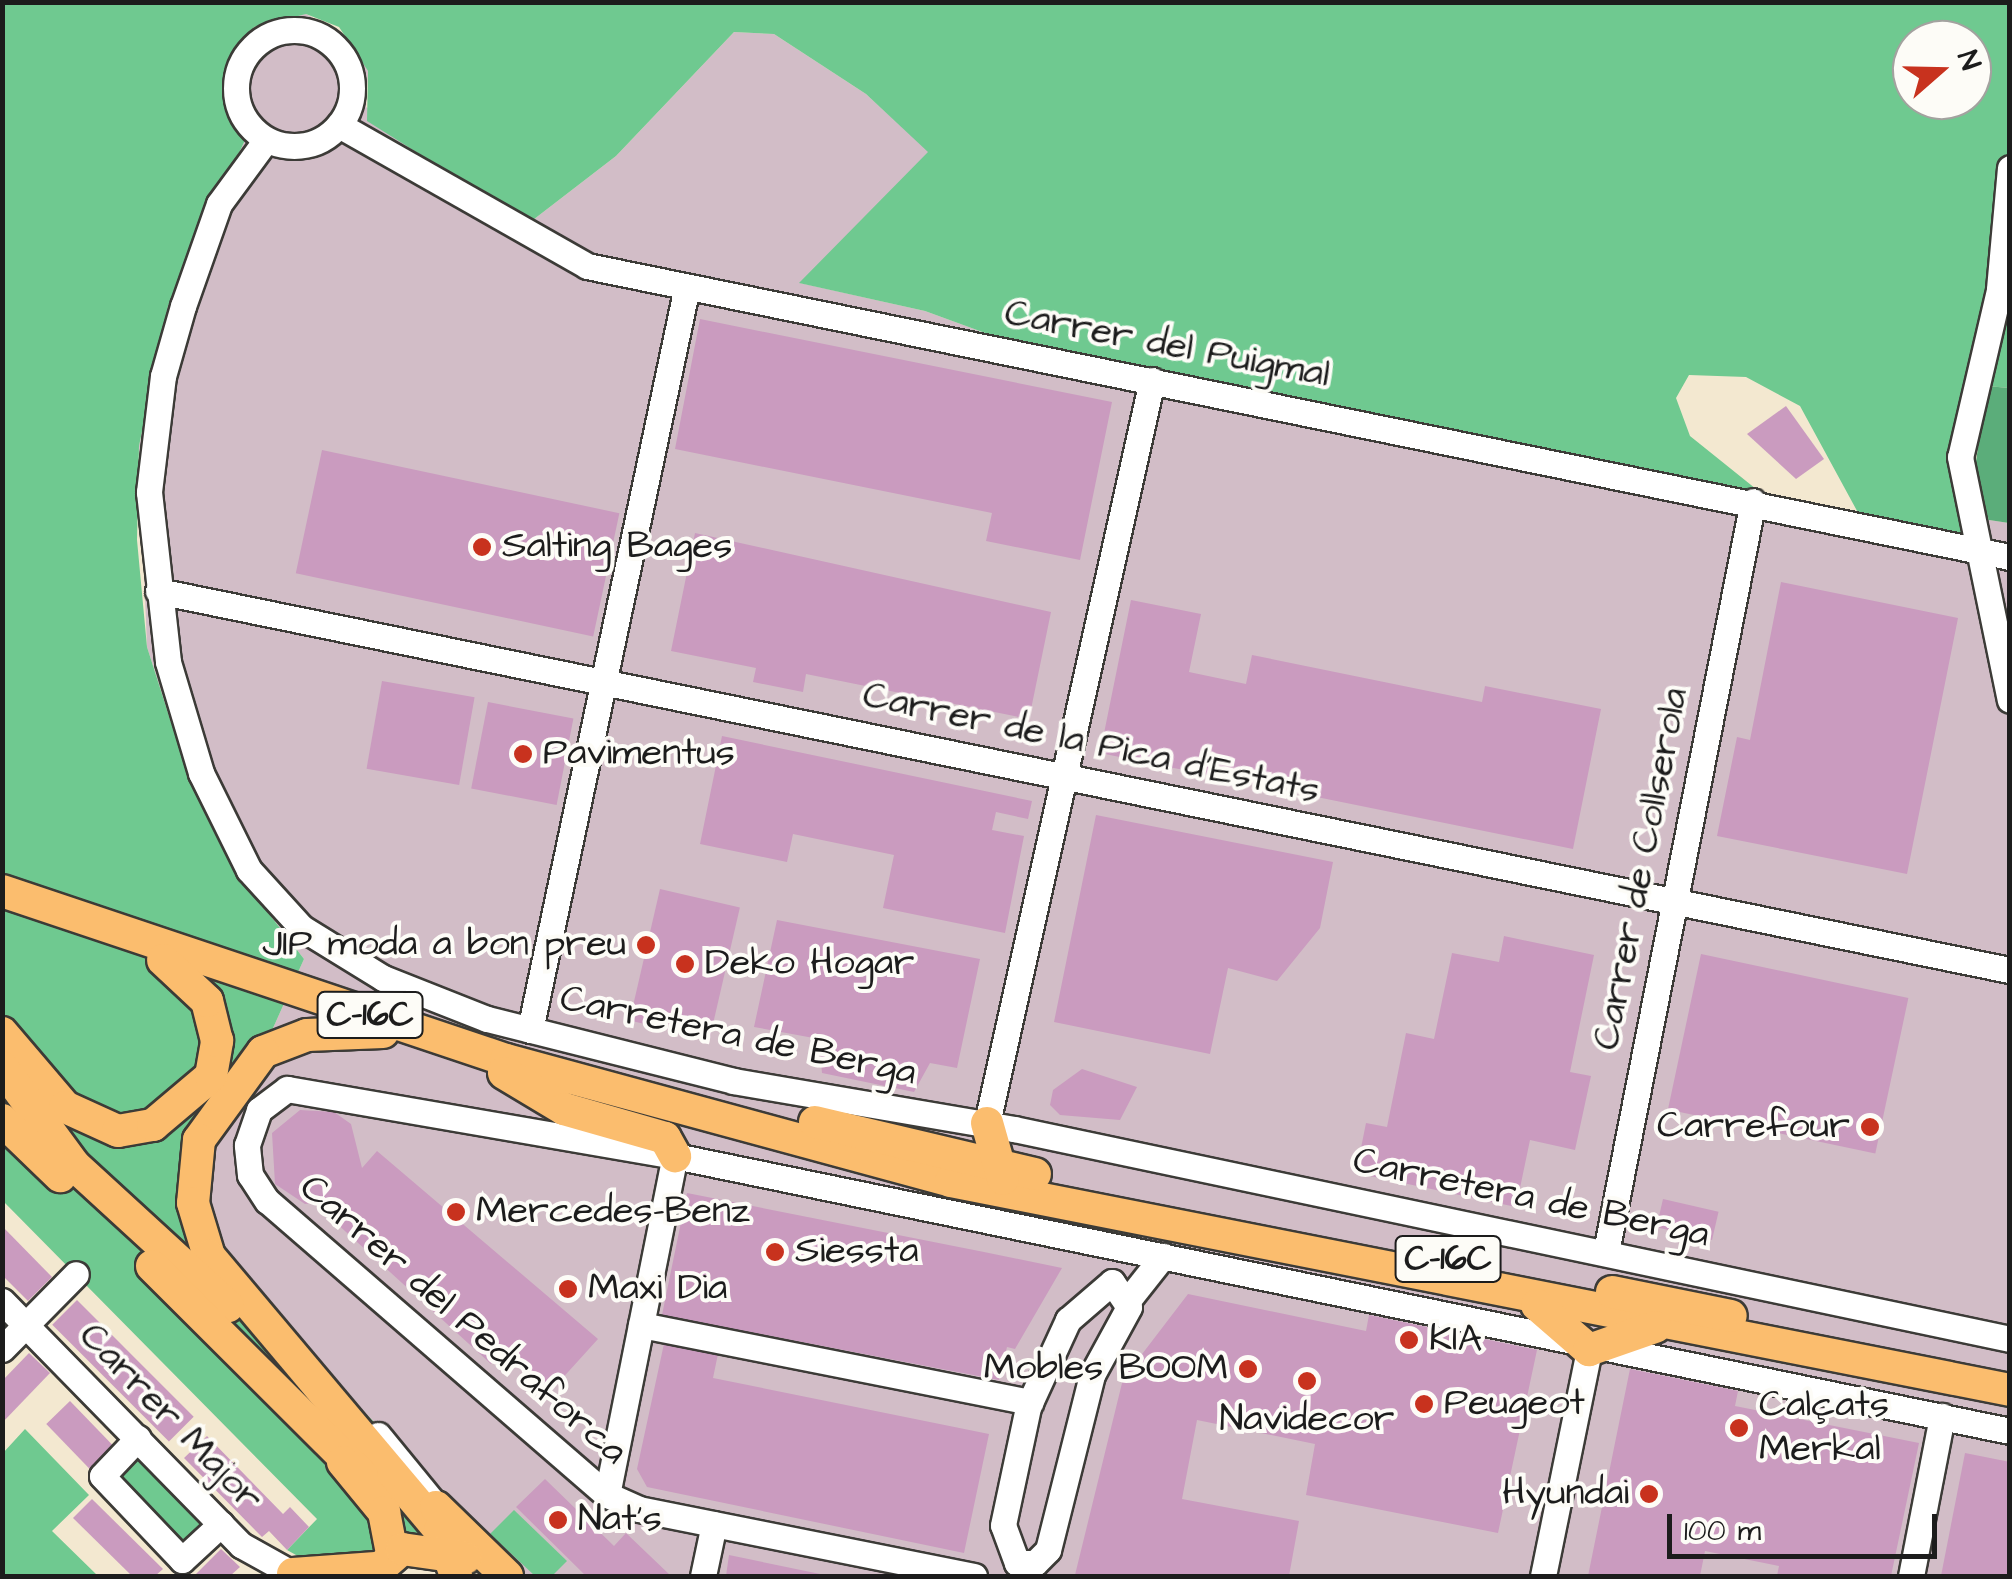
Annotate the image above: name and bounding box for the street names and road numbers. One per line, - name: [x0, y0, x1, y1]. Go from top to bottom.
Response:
- street label: Carrer del Puigmal: [1001, 291, 1333, 399]
- street label: Carrer de la Pica d'Estats: [859, 673, 1323, 815]
- street label: Carrer de Collserola: [1585, 684, 1699, 1054]
- street label: Carretera de Berga: [556, 976, 920, 1096]
- road number: C-16C: [315, 985, 425, 1045]
- street label: Carretera de Berga: [1349, 1138, 1713, 1258]
- street label: Carrer del Pedraforca: [290, 1165, 636, 1475]
- road number: C-16C: [1393, 1229, 1503, 1289]
- street label: Carrer Major: [69, 1314, 271, 1522]

